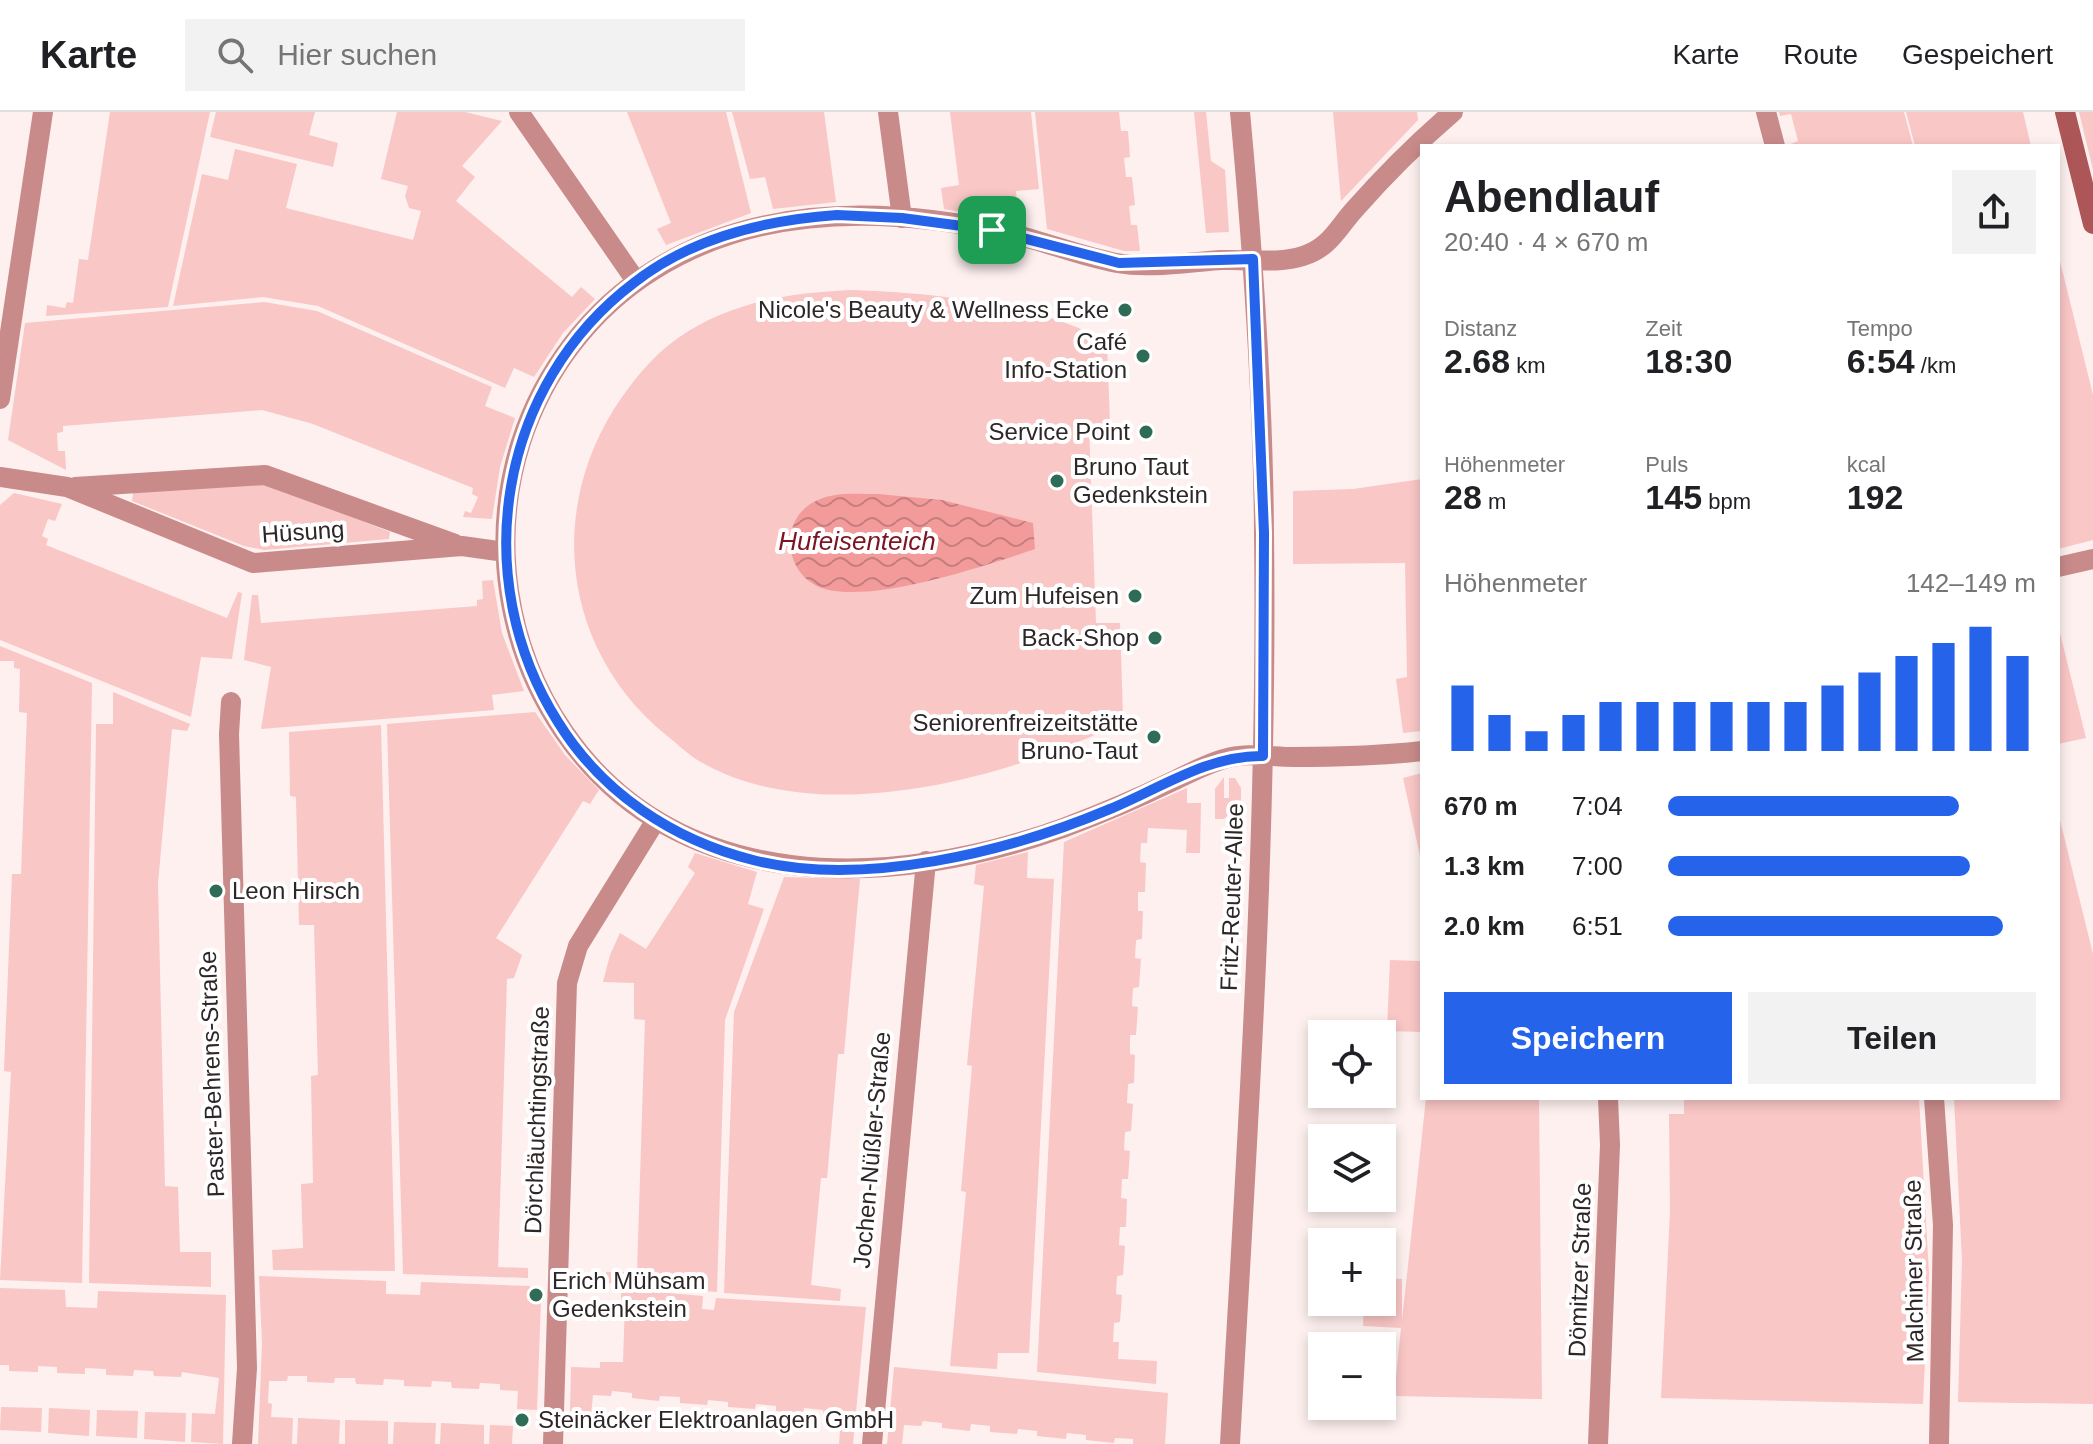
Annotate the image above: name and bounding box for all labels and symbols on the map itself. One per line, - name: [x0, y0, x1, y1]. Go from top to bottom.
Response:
- pin: [958, 196, 1026, 264]
- place label: Nicole's Beauty & Wellness Ecke: [758, 296, 1109, 323]
- marker: Nicole's Beauty & Wellness Ecke: [1116, 301, 1134, 319]
- place label: Café Info-Station: [1004, 328, 1127, 383]
- marker: Café Info-Station: [1134, 347, 1152, 365]
- place label: Service Point: [989, 418, 1130, 445]
- marker: Service Point: [1137, 423, 1155, 441]
- place label: Bruno Taut Gedenkstein: [1073, 453, 1208, 508]
- marker: Bruno Taut Gedenkstein: [1048, 472, 1066, 490]
- street label: Hüsung: [261, 515, 345, 548]
- water label: Hufeisenteich: [778, 526, 936, 556]
- place label: Zum Hufeisen: [970, 582, 1119, 609]
- marker: Zum Hufeisen: [1126, 587, 1144, 605]
- place label: Back-Shop: [1022, 624, 1139, 651]
- marker: Back-Shop: [1146, 629, 1164, 647]
- place label: Seniorenfreizeitstätte Bruno-Taut: [913, 709, 1138, 764]
- marker: Seniorenfreizeitstätte Bruno-Taut: [1145, 728, 1163, 746]
- street label: Fritz-Reuter-Allee: [1215, 803, 1248, 991]
- place label: Leon Hirsch: [232, 877, 360, 904]
- marker: Leon Hirsch: [207, 882, 225, 900]
- street label: Paster-Behrens-Straße: [194, 950, 229, 1198]
- street label: Dörchläuchtingstraße: [519, 1006, 554, 1234]
- street label: Jochen-Nüßler-Straße: [848, 1031, 895, 1269]
- street label: Malchiner Straße: [1898, 1179, 1929, 1363]
- street label: Dömitzer Straße: [1563, 1182, 1596, 1358]
- place label: Erich Mühsam Gedenkstein: [552, 1267, 705, 1322]
- marker: Erich Mühsam Gedenkstein: [527, 1286, 545, 1304]
- place label: Steinäcker Elektroanlagen GmbH: [538, 1406, 894, 1433]
- marker: Steinäcker Elektroanlagen GmbH: [513, 1411, 531, 1429]

